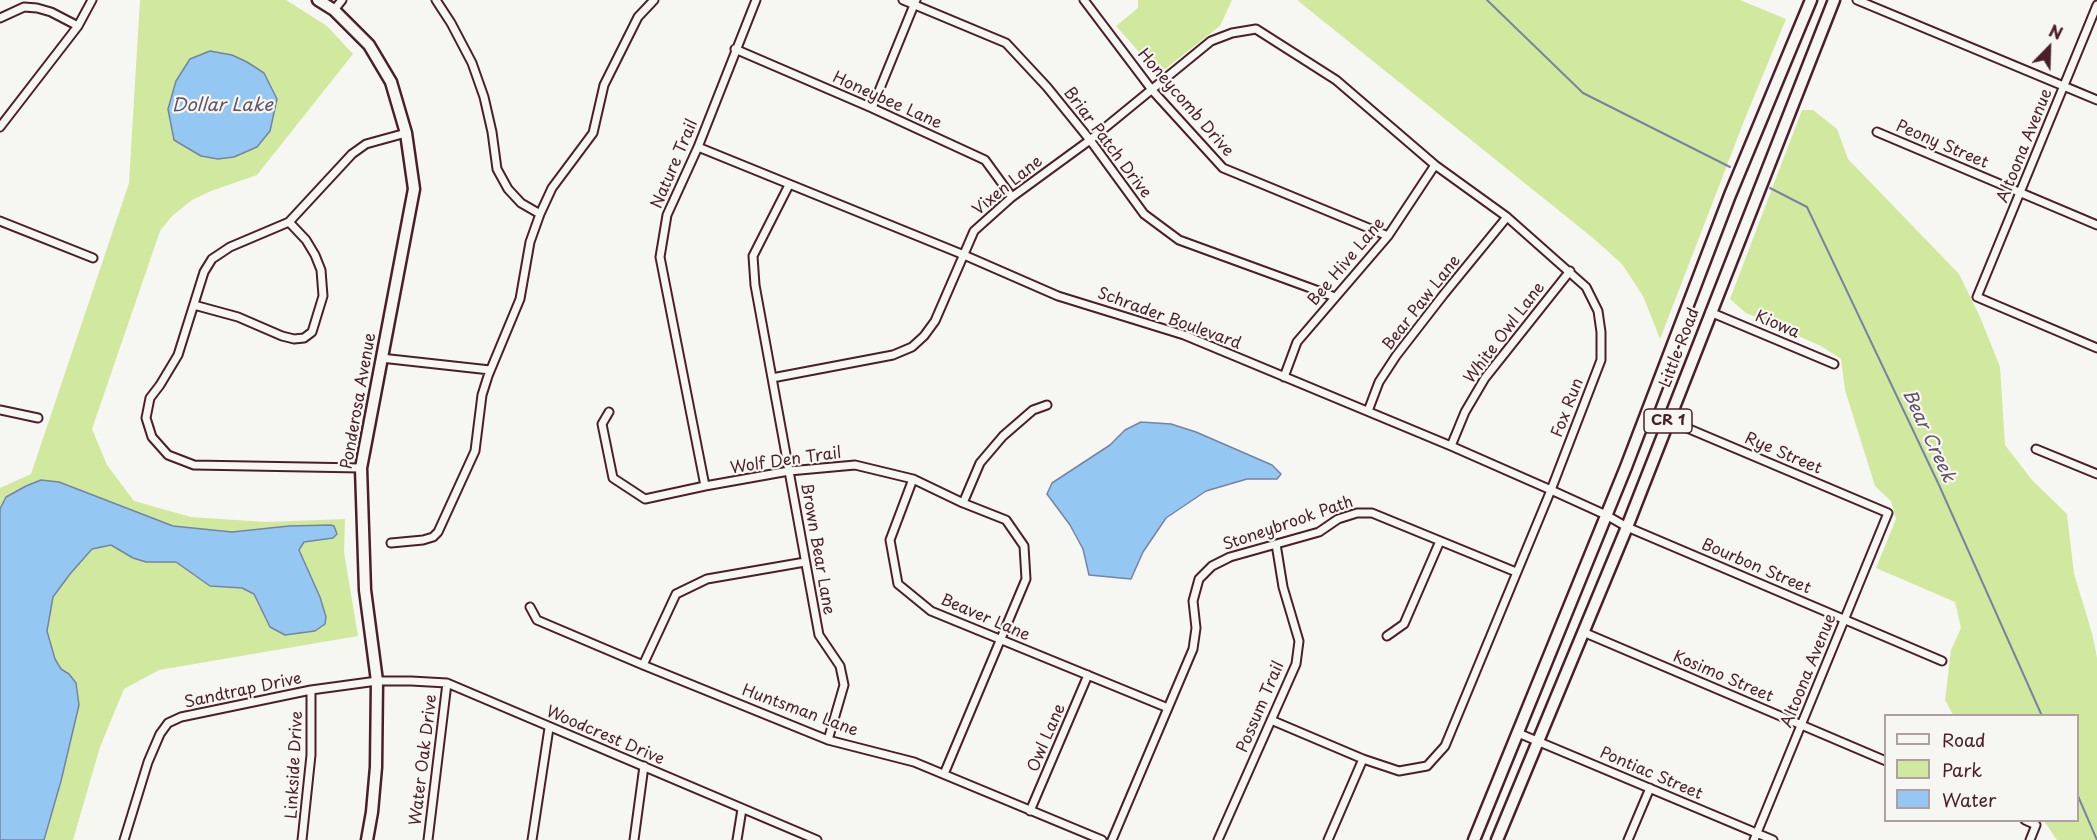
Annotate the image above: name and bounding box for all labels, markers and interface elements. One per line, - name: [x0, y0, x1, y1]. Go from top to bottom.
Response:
- north arrow: [2019, 18, 2079, 78]
- text: N: [2046, 18, 2067, 45]
- street label: Honeycomb Drive: [1133, 45, 1237, 161]
- street label: Honeybee Lane: [829, 68, 945, 134]
- street label: Briar Patch Drive: [1059, 84, 1155, 202]
- street label: Altoona Avenue: [1993, 86, 2057, 206]
- water label: Dollar Lake: [171, 95, 273, 117]
- street label: Nature Trail: [648, 117, 702, 211]
- street label: Peony Street: [1893, 117, 1991, 173]
- street label: Vixen Lane: [969, 152, 1047, 220]
- street label: Bee Hive Lane: [1305, 214, 1389, 310]
- street label: Bear Paw Lane: [1379, 252, 1465, 354]
- street label: White Owl Lane: [1461, 279, 1549, 387]
- street label: Schrader Boulevard: [1095, 284, 1243, 354]
- street label: Little Road: [1656, 306, 1704, 390]
- street label: Kiowa: [1752, 307, 1802, 343]
- street label: Ponderosa Avenue: [338, 331, 380, 471]
- street label: Fox Run: [1548, 376, 1588, 440]
- water label: Bear Creek: [1897, 386, 1959, 486]
- road number: CR 1: [1644, 409, 1692, 433]
- street label: Rye Street: [1742, 429, 1824, 479]
- street label: Wolf Den Trail: [729, 444, 843, 478]
- street label: Brown Bear Lane: [796, 482, 838, 616]
- street label: Stoneybrook Path: [1220, 493, 1356, 555]
- street label: Bourbon Street: [1698, 535, 1814, 599]
- street label: Beaver Lane: [937, 591, 1033, 645]
- street label: Altoona Avenue: [1777, 611, 1841, 731]
- street label: Kosimo Street: [1670, 647, 1776, 707]
- street label: Possum Trail: [1233, 659, 1289, 755]
- street label: Sandtrap Drive: [183, 669, 303, 713]
- street label: Huntsman Lane: [739, 681, 861, 741]
- street label: Water Oak Drive: [406, 693, 442, 827]
- street label: Owl Lane: [1024, 701, 1070, 775]
- street label: Woodcrest Drive: [543, 702, 667, 770]
- street label: Linkside Drive: [283, 710, 307, 820]
- legend: [1884, 714, 2079, 822]
- text: Road: [1942, 726, 1986, 753]
- street label: Pontiac Street: [1597, 744, 1705, 804]
- text: Park: [1942, 756, 1982, 783]
- text: Water: [1942, 786, 1996, 813]

